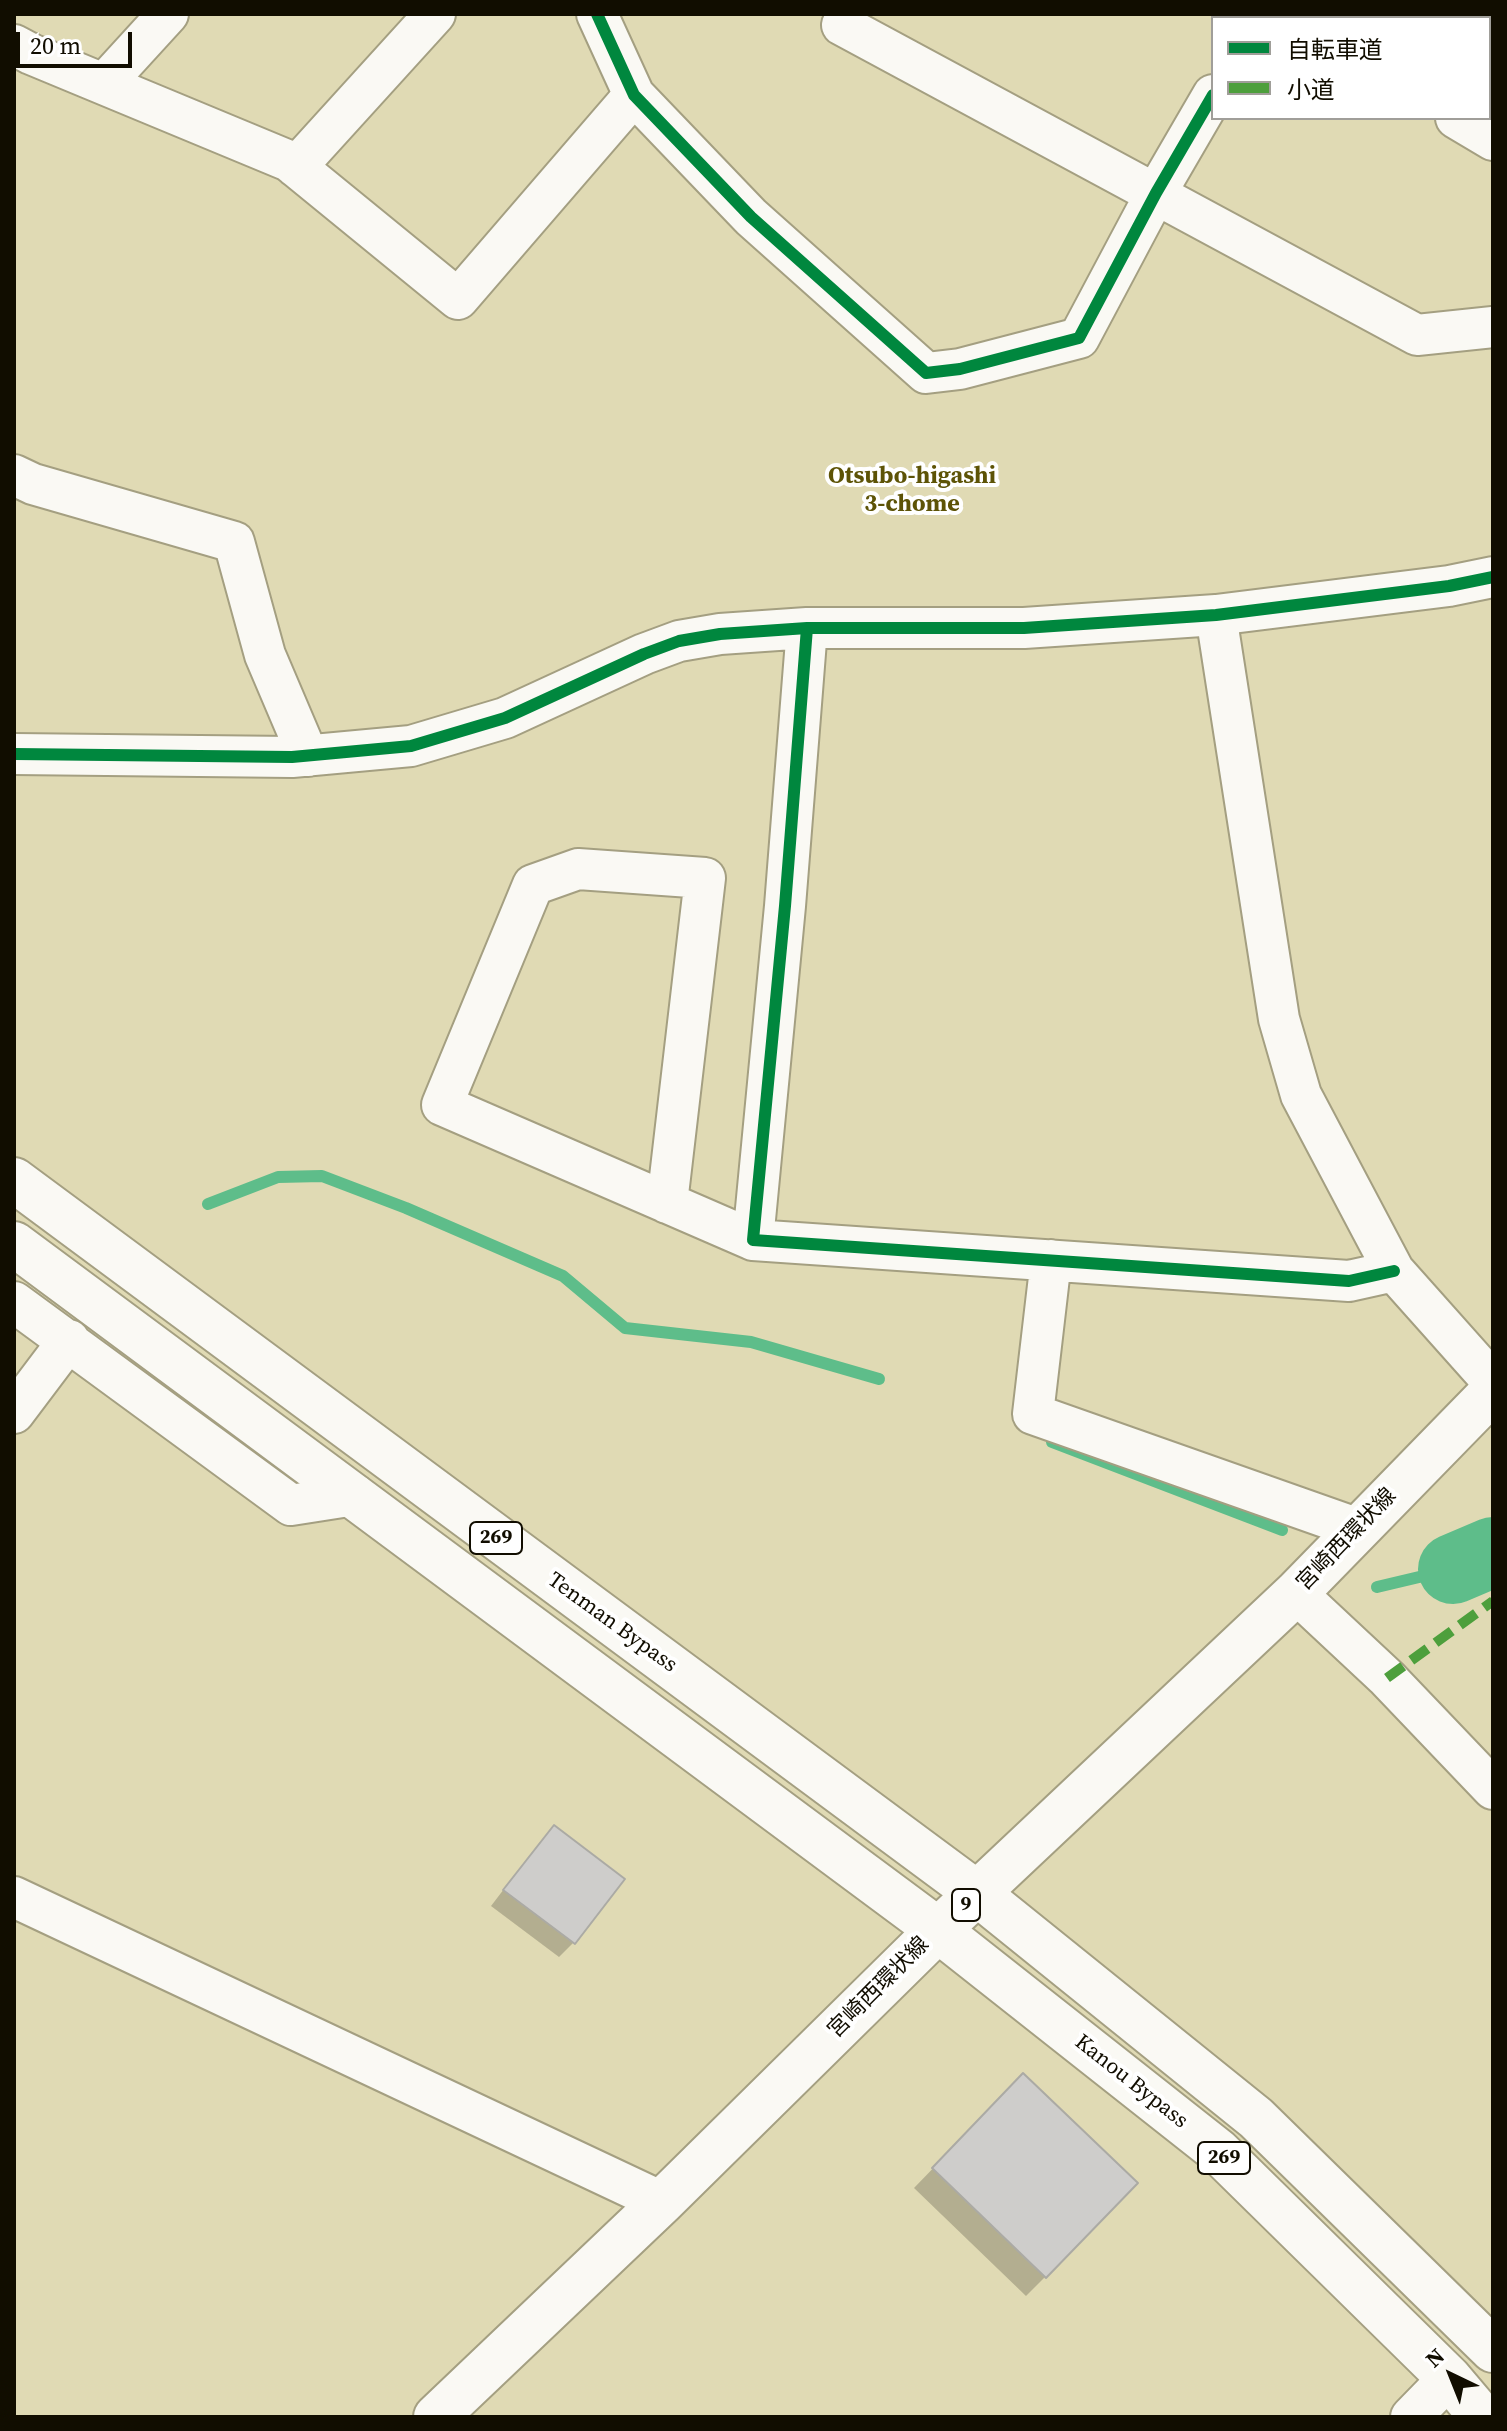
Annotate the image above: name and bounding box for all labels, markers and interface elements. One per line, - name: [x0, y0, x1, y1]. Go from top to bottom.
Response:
- scale bar: [20, 16, 136, 66]
- legend: [1211, 16, 1491, 120]
- text: 20 m: [30, 29, 81, 62]
- text: 自転車道: [1287, 33, 1383, 66]
- text: 小道: [1287, 73, 1335, 106]
- district label: Otsubo-higashi 3-chome: [828, 463, 996, 519]
- street label: 宮崎西環状線: [1292, 1483, 1402, 1597]
- road number: 269: [470, 1522, 522, 1554]
- street label: Tenman Bypass: [542, 1567, 682, 1679]
- road number: 9: [952, 1889, 980, 1921]
- street label: 宮崎西環状線: [823, 1932, 935, 2044]
- street label: Kanou Bypass: [1069, 2030, 1193, 2134]
- road number: 269: [1198, 2142, 1250, 2174]
- north arrow: [1411, 2335, 1491, 2415]
- text: N: [1419, 2341, 1451, 2374]

